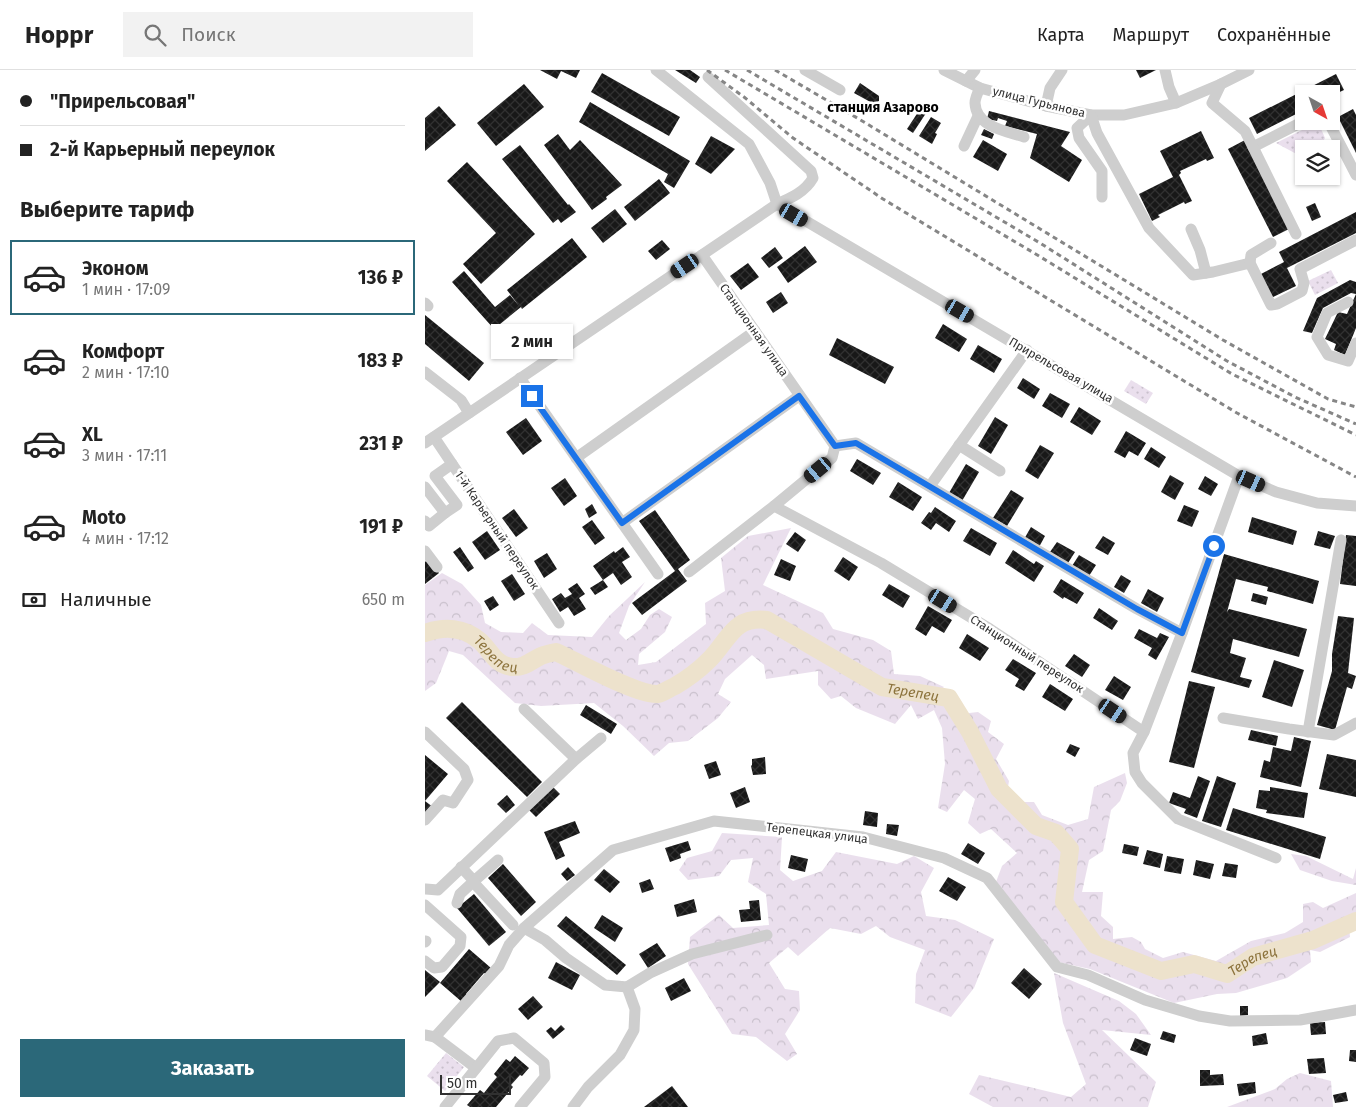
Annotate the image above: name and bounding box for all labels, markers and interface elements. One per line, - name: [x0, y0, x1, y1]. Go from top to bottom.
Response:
- search box: [123, 12, 473, 57]
- text: Hoppr: [25, 21, 93, 49]
- icon: search: [141, 21, 169, 49]
- text: Поиск: [181, 23, 236, 46]
- text: Карта: [1037, 24, 1085, 46]
- text: Маршрут: [1113, 24, 1189, 46]
- text: Сохранённые: [1217, 24, 1331, 46]
- street label: улица Гурьянова: [991, 84, 1087, 120]
- north arrow: [1295, 85, 1340, 130]
- map controls: [1295, 85, 1340, 185]
- text: "Прирельсовая": [50, 90, 195, 113]
- district label: станция Азарово: [827, 99, 939, 116]
- text: 2-й Карьерный переулок: [50, 138, 275, 161]
- button: layers: [1295, 140, 1340, 185]
- text: Выберите тариф: [20, 196, 195, 223]
- car: [777, 201, 810, 229]
- car: [668, 251, 701, 281]
- icon: car: [22, 255, 67, 300]
- text: Эконом: [82, 257, 149, 280]
- text: 136 ₽: [358, 266, 403, 289]
- text: 1 мин · 17:09: [82, 280, 170, 299]
- street label: Станционная улица: [717, 281, 791, 379]
- car: [943, 297, 976, 325]
- callout: 2 мин: [491, 324, 573, 358]
- text: 2 мин: [511, 332, 553, 351]
- street label: Прирельсовая улица: [1006, 334, 1116, 406]
- icon: car: [22, 338, 67, 383]
- text: Комфорт: [82, 340, 164, 363]
- text: 183 ₽: [357, 349, 403, 372]
- text: 2 мин · 17:10: [82, 363, 169, 382]
- route end: [521, 385, 543, 407]
- icon: car: [22, 421, 67, 466]
- text: XL: [82, 423, 103, 446]
- text: 231 ₽: [359, 432, 403, 455]
- text: 3 мин · 17:11: [82, 446, 167, 465]
- car: [801, 455, 834, 485]
- street label: 1-й Карьерный переулок: [452, 468, 542, 593]
- car: [1234, 468, 1267, 494]
- icon: car: [22, 504, 67, 549]
- text: Moto: [82, 506, 126, 529]
- text: 191 ₽: [359, 515, 403, 538]
- text: 4 мин · 17:12: [82, 529, 169, 548]
- route start: [1203, 535, 1225, 557]
- icon: cash: [20, 586, 48, 614]
- car: [926, 587, 959, 615]
- text: Наличные: [60, 588, 152, 611]
- text: 650 m: [362, 590, 405, 609]
- street label: Станционный переулок: [968, 612, 1087, 696]
- water label: Терепец: [471, 632, 518, 676]
- water label: Терепец: [885, 680, 940, 705]
- car: [1096, 696, 1129, 726]
- street label: Терепецкая улица: [765, 820, 869, 846]
- water label: Терепец: [1225, 943, 1279, 980]
- button: Заказать: [20, 1039, 405, 1097]
- scale bar: [440, 1072, 511, 1095]
- text: 50 m: [447, 1075, 478, 1092]

